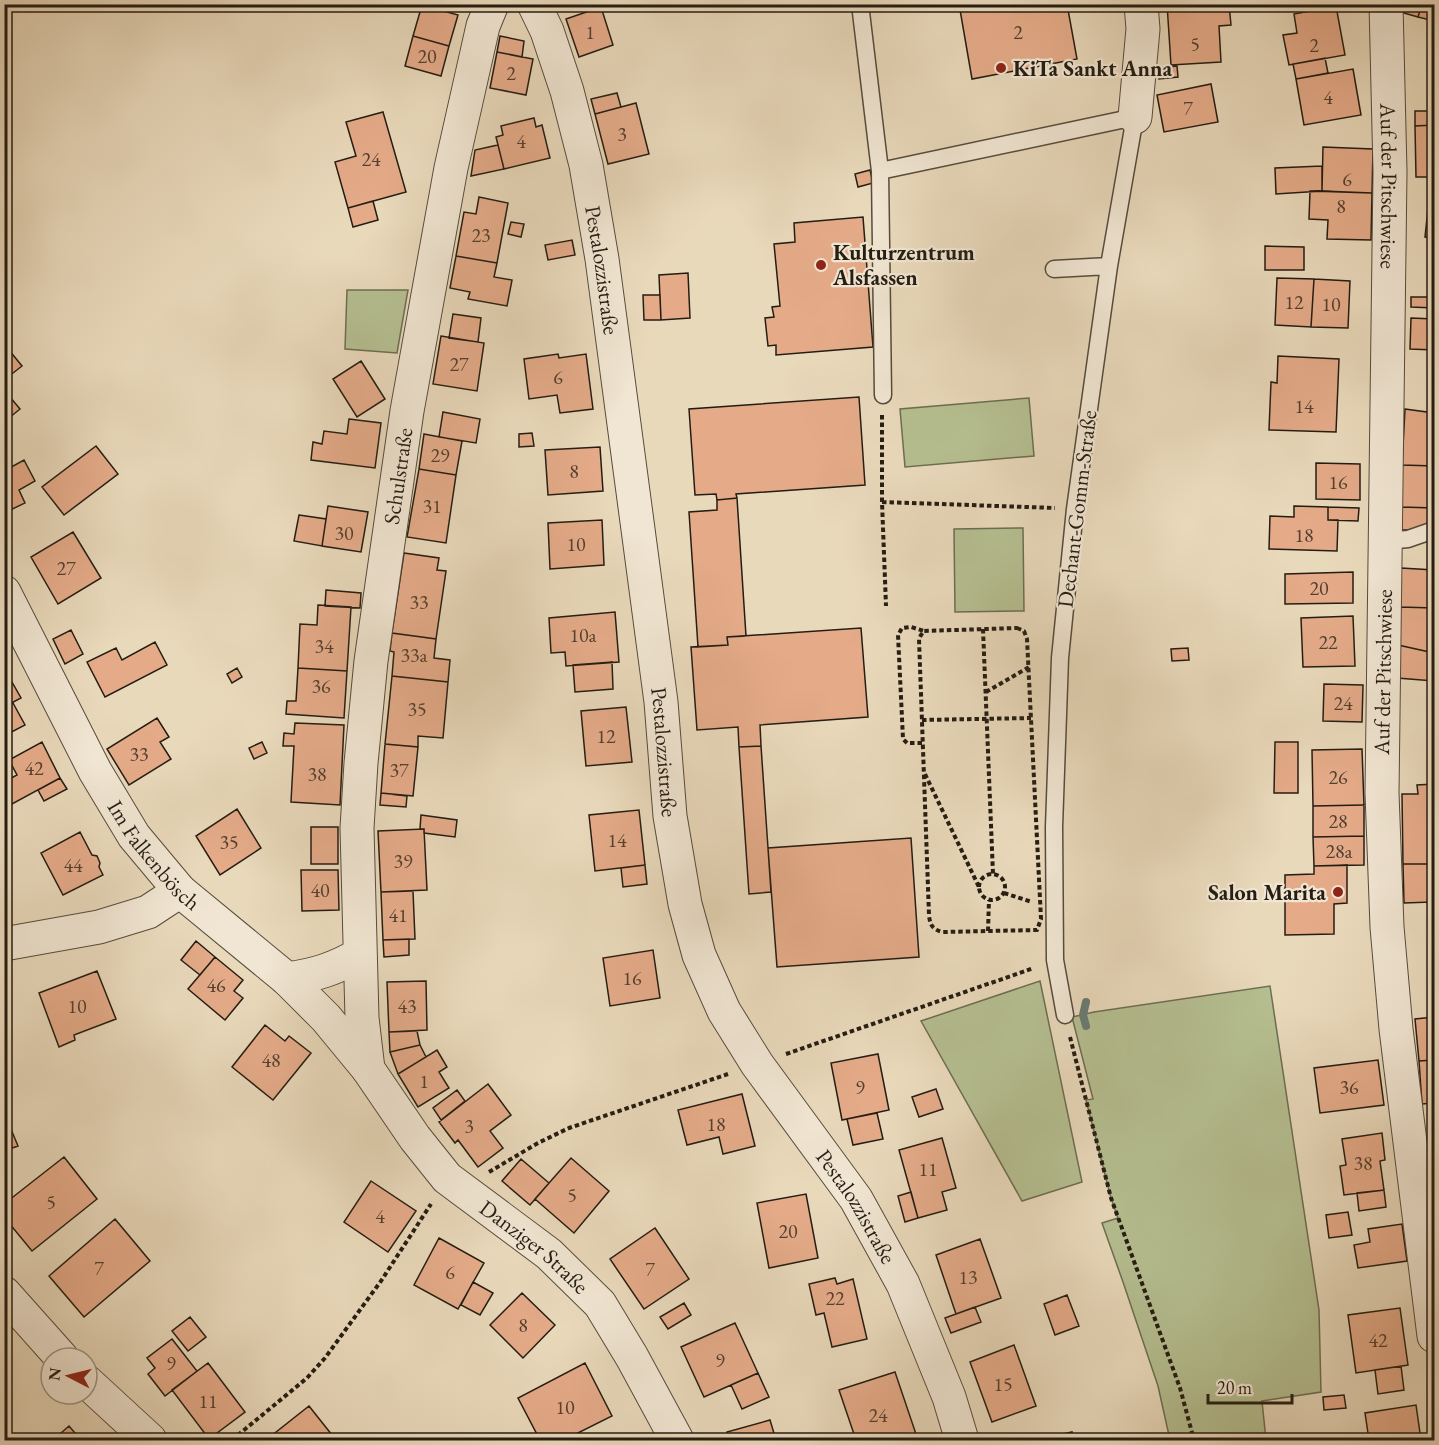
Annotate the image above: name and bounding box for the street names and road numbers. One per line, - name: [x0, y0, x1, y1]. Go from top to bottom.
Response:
- street label: Auf der Pitschwiese: [1374, 102, 1405, 269]
- street label: Pestalozzistraße: [579, 203, 626, 337]
- street label: Dechant-Gomm-Straße: [1051, 408, 1104, 609]
- street label: Schulstraße: [376, 425, 419, 526]
- street label: Auf der Pitschwiese: [1367, 589, 1399, 756]
- street label: Pestalozzistraße: [645, 685, 685, 818]
- street label: Im Falkenbösch: [101, 795, 207, 917]
- street label: Pestalozzistraße: [810, 1143, 903, 1269]
- street label: Danziger Straße: [474, 1193, 596, 1300]

